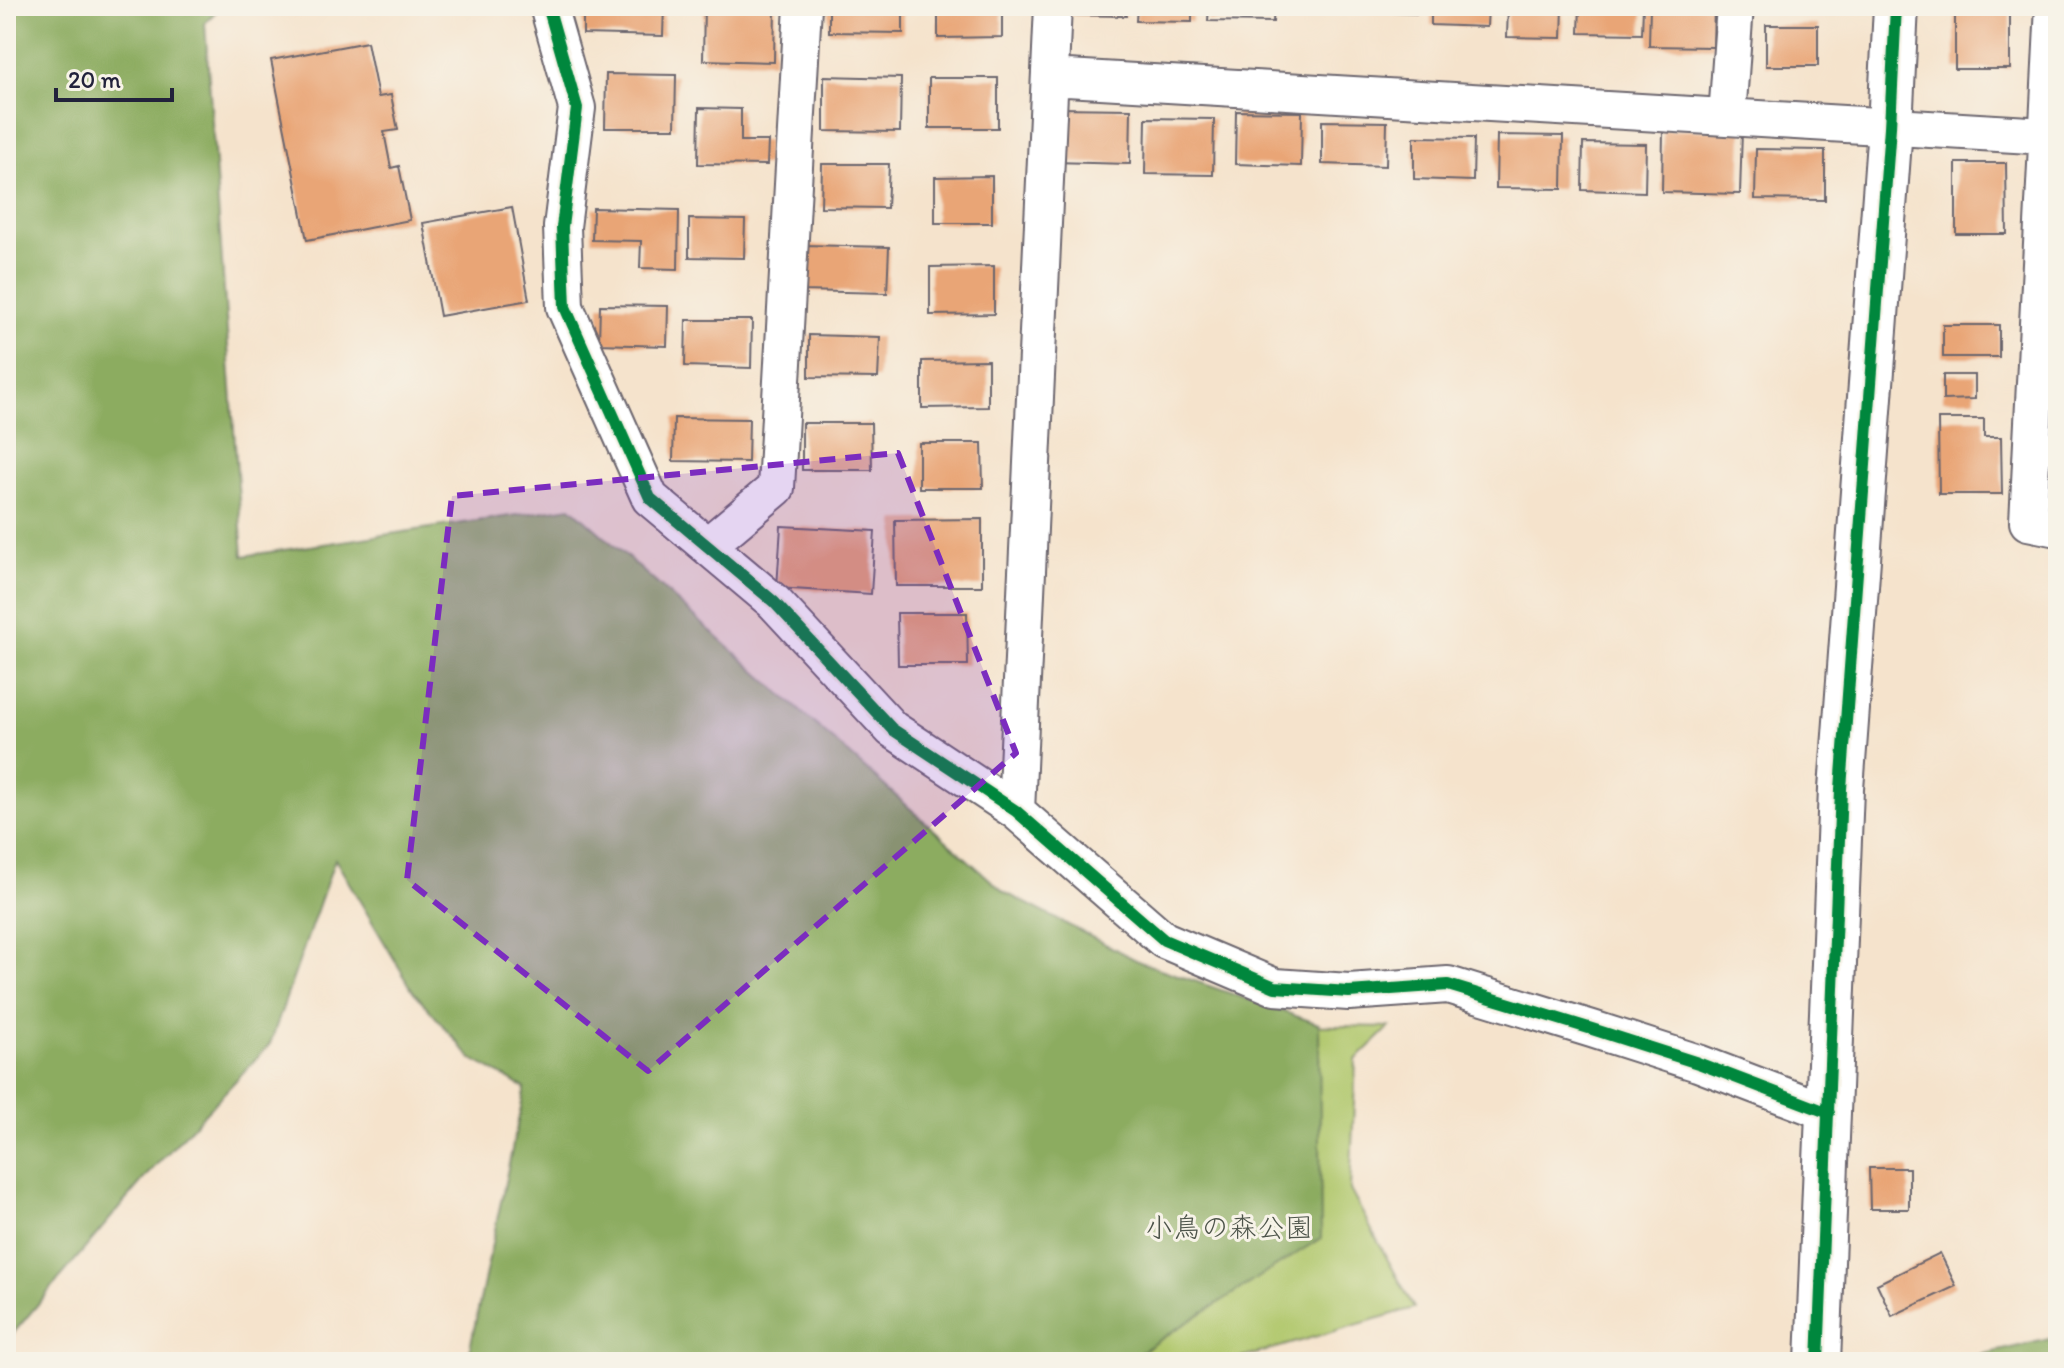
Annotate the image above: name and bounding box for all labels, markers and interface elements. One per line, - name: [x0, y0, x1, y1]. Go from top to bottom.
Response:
- scale bar: [56, 52, 172, 102]
- text: 20 m: [68, 65, 121, 94]
- park label: 小鳥の森公園: [1145, 1210, 1313, 1244]

